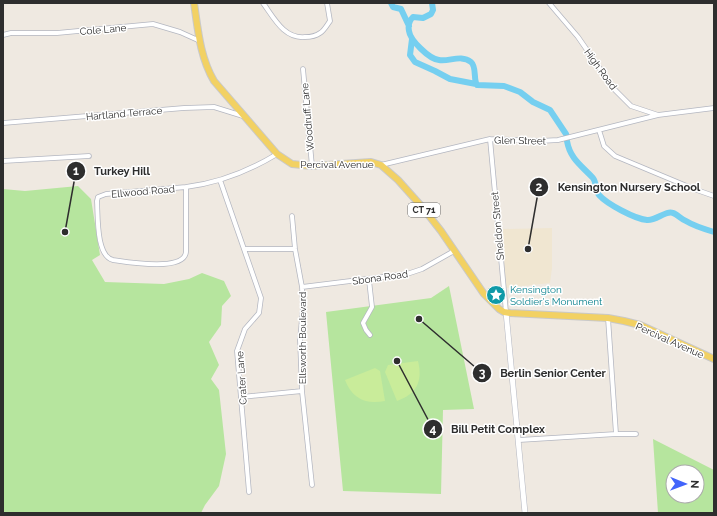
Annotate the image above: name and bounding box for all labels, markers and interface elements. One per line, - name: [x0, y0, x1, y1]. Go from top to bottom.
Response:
- street label: Cole Lane: [79, 22, 127, 37]
- street label: High Road: [582, 47, 619, 92]
- street label: Woodruff Lane: [299, 82, 316, 152]
- street label: Hartland Terrace: [85, 105, 163, 122]
- street label: Glen Street: [494, 135, 547, 146]
- callout: Turkey Hill: [66, 159, 158, 182]
- street label: Percival Avenue: [300, 159, 374, 170]
- text: 1: [73, 164, 79, 178]
- text: Turkey Hill: [94, 165, 150, 178]
- callout: Kensington Nursery School: [529, 175, 708, 198]
- text: 2: [536, 180, 543, 194]
- text: Kensington Nursery School: [558, 181, 701, 194]
- street label: Ellwood Road: [111, 183, 175, 200]
- street label: Sheldon Street: [489, 191, 506, 261]
- road number: CT 71: [408, 203, 440, 217]
- street label: Sbona Road: [352, 268, 409, 287]
- place icon: Kensington Soldier's Monument: [485, 284, 507, 306]
- place label: Kensington Soldier's Monument: [510, 284, 603, 307]
- street label: Ellsworth Boulevard: [297, 292, 308, 384]
- street label: Percival Avenue: [634, 321, 706, 360]
- street label: Crater Lane: [234, 351, 249, 405]
- callout: Berlin Senior Center: [472, 361, 614, 384]
- text: 3: [479, 366, 486, 380]
- text: Berlin Senior Center: [500, 367, 607, 380]
- callout: Bill Petit Complex: [423, 417, 553, 440]
- text: 4: [430, 422, 437, 436]
- text: Bill Petit Complex: [451, 423, 545, 436]
- north arrow: [665, 464, 705, 504]
- text: N: [688, 480, 701, 488]

